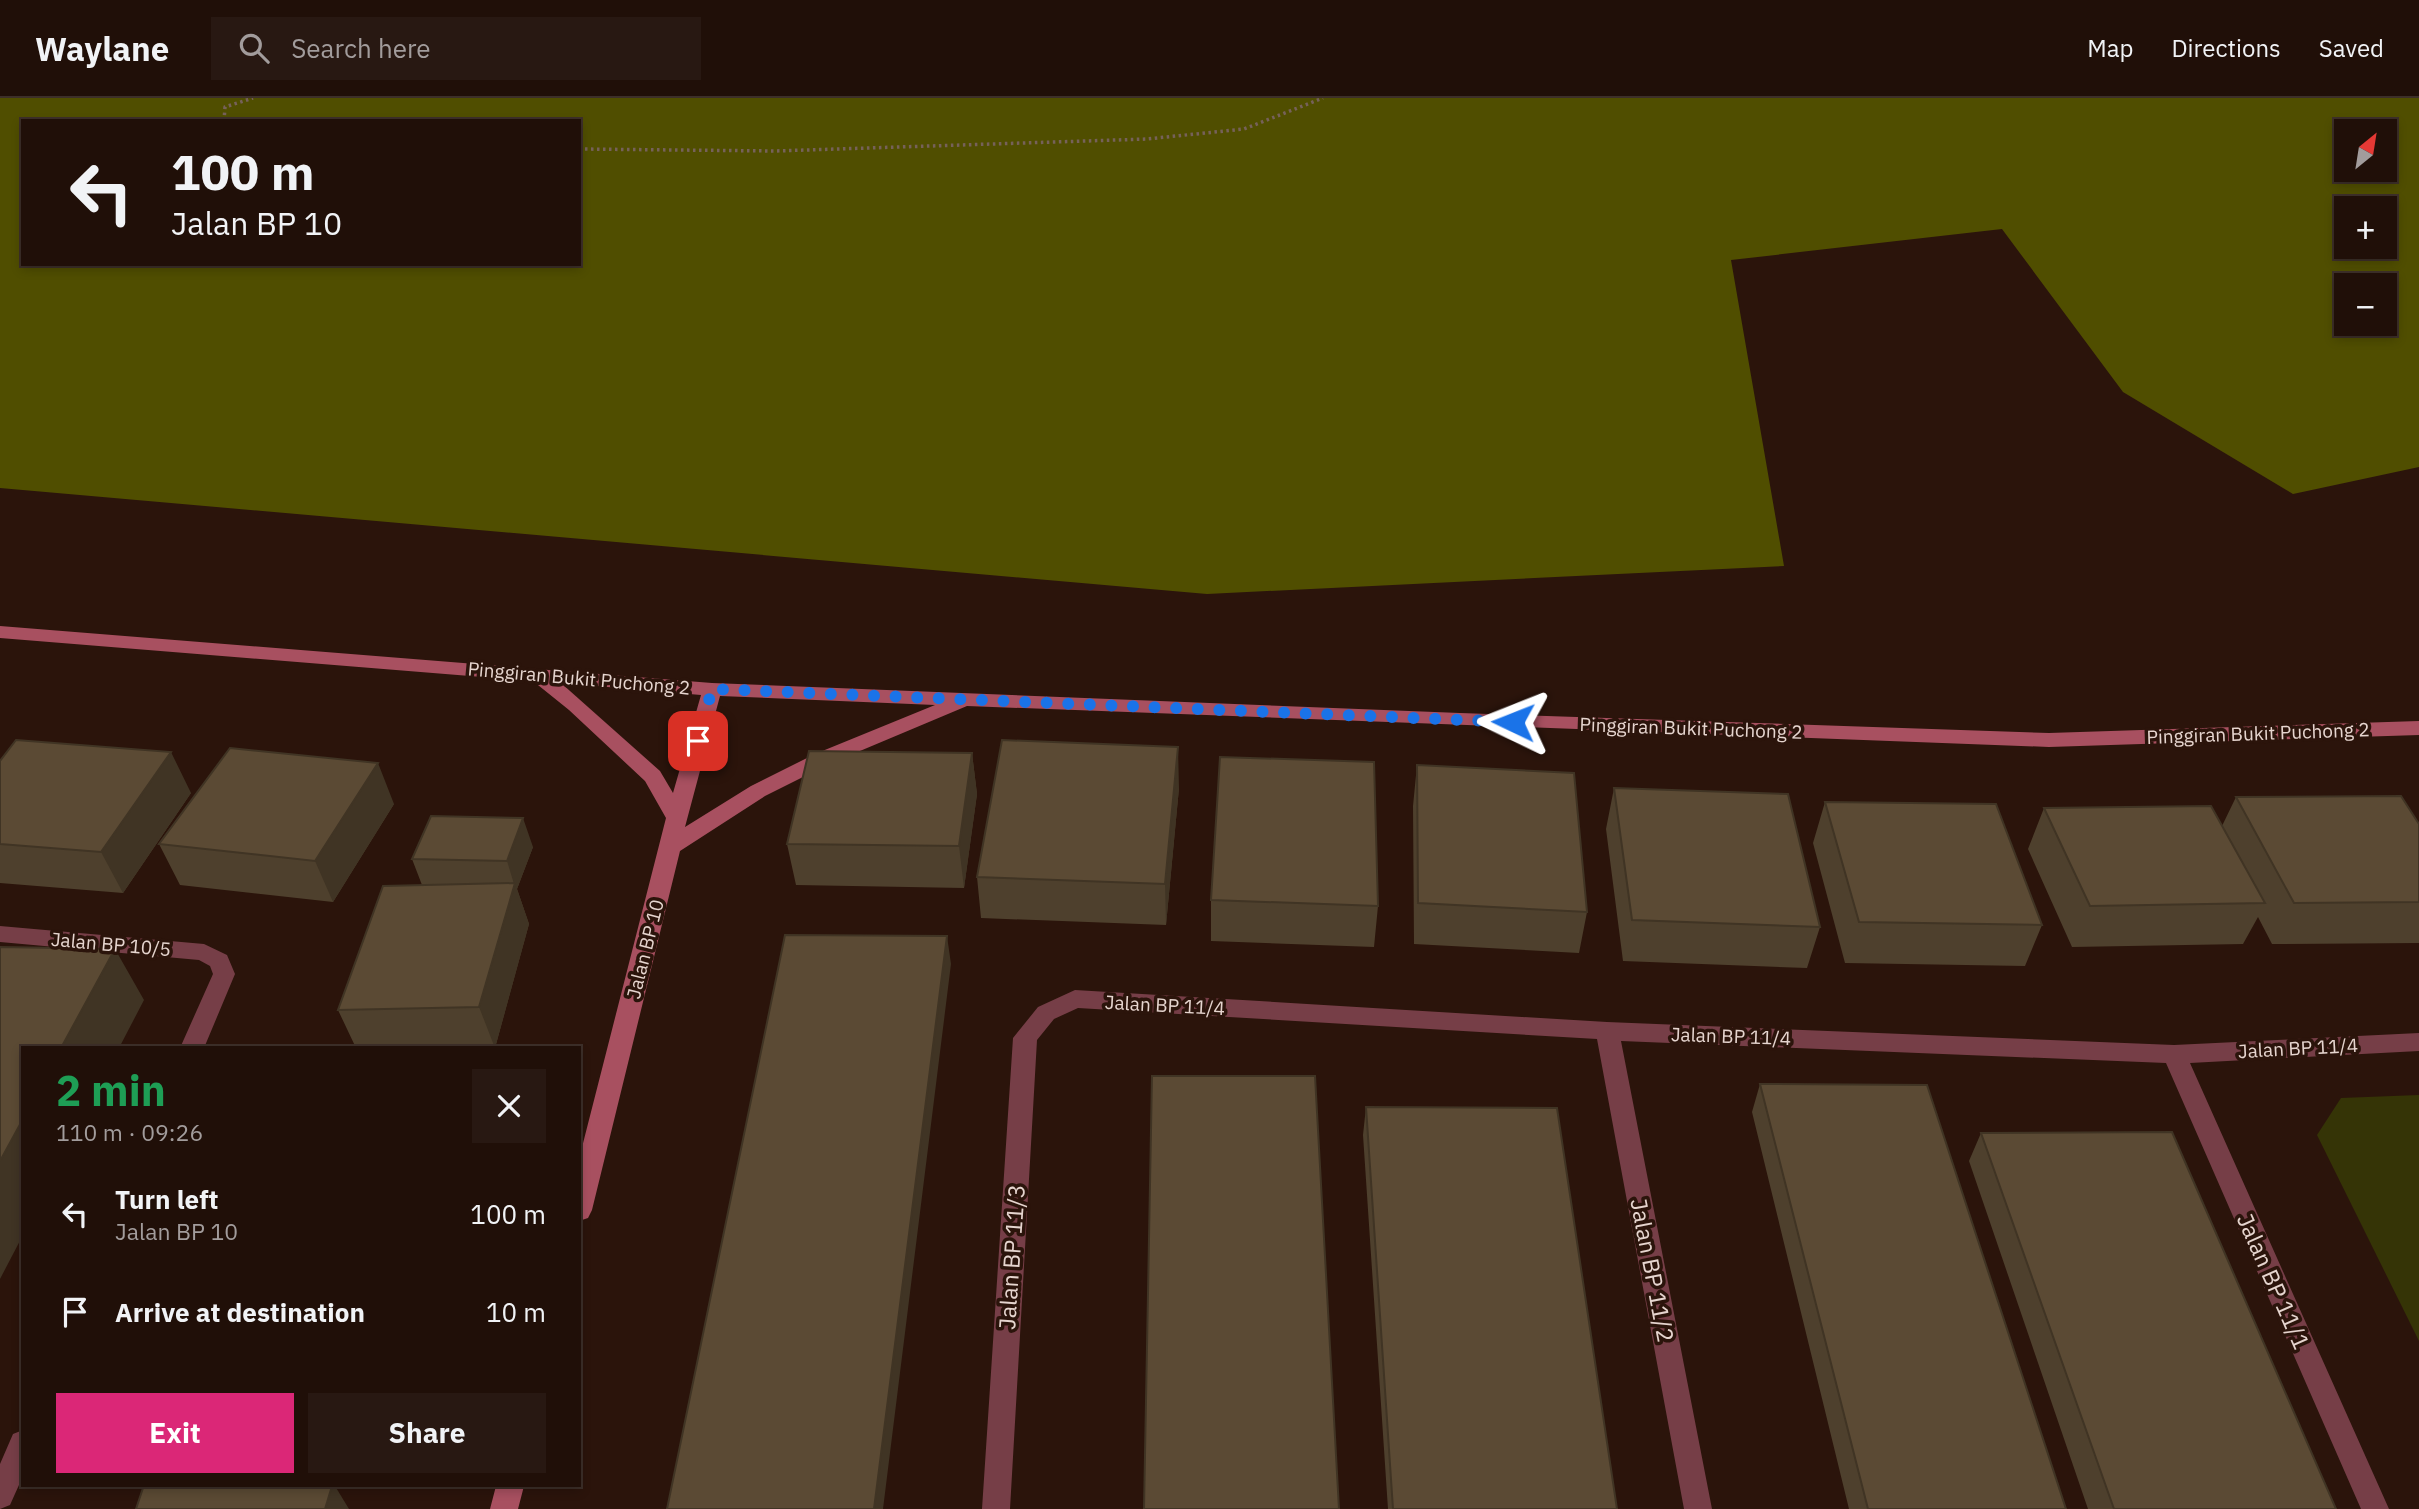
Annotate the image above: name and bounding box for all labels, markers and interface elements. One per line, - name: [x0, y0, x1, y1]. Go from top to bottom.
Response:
- search box: [211, 17, 701, 80]
- text: Waylane: [35, 27, 169, 70]
- icon: search: [235, 29, 273, 67]
- text: Search here: [291, 31, 431, 65]
- text: Map: [2087, 32, 2133, 64]
- text: Directions: [2171, 32, 2281, 64]
- text: Saved: [2319, 32, 2384, 64]
- north arrow: [2334, 119, 2398, 182]
- map controls: [2334, 119, 2397, 336]
- text: 100 m: [171, 140, 315, 203]
- icon: left: [56, 147, 147, 238]
- button: +: [2334, 196, 2397, 259]
- text: Jalan BP 10: [171, 202, 342, 244]
- button: −: [2334, 273, 2397, 336]
- street label: Pinggiran Bukit Puchong 2: [467, 656, 691, 700]
- position arrow: [1476, 685, 1550, 759]
- pin: [668, 711, 728, 771]
- street label: Pinggiran Bukit Puchong 2: [1579, 712, 1803, 744]
- street label: Pinggiran Bukit Puchong 2: [2146, 717, 2370, 749]
- icon: arrive: [679, 722, 717, 760]
- street label: Jalan BP 10: [621, 897, 669, 1001]
- street label: Jalan BP 10/5: [50, 927, 172, 961]
- street label: Jalan BP 11/4: [1104, 990, 1226, 1020]
- street label: Jalan BP 11/4: [1670, 1022, 1792, 1050]
- street label: Jalan BP 11/4: [2237, 1033, 2359, 1063]
- text: 2 min: [56, 1063, 166, 1118]
- button: close: [472, 1069, 546, 1143]
- text: 110 m · 09:26: [56, 1117, 203, 1147]
- text: Turn left: [115, 1182, 218, 1216]
- street label: Jalan BP 11/3: [991, 1183, 1031, 1331]
- icon: left: [56, 1195, 94, 1233]
- street label: Jalan BP 11/2: [1624, 1196, 1682, 1344]
- text: 100 m: [470, 1197, 546, 1231]
- street label: Jalan BP 11/1: [2231, 1208, 2317, 1354]
- text: Jalan BP 10: [115, 1216, 238, 1246]
- icon: arrive: [56, 1293, 94, 1331]
- text: Arrive at destination: [115, 1295, 365, 1329]
- text: 10 m: [486, 1295, 546, 1329]
- button: Exit: [56, 1393, 294, 1473]
- button: Share: [308, 1393, 546, 1473]

